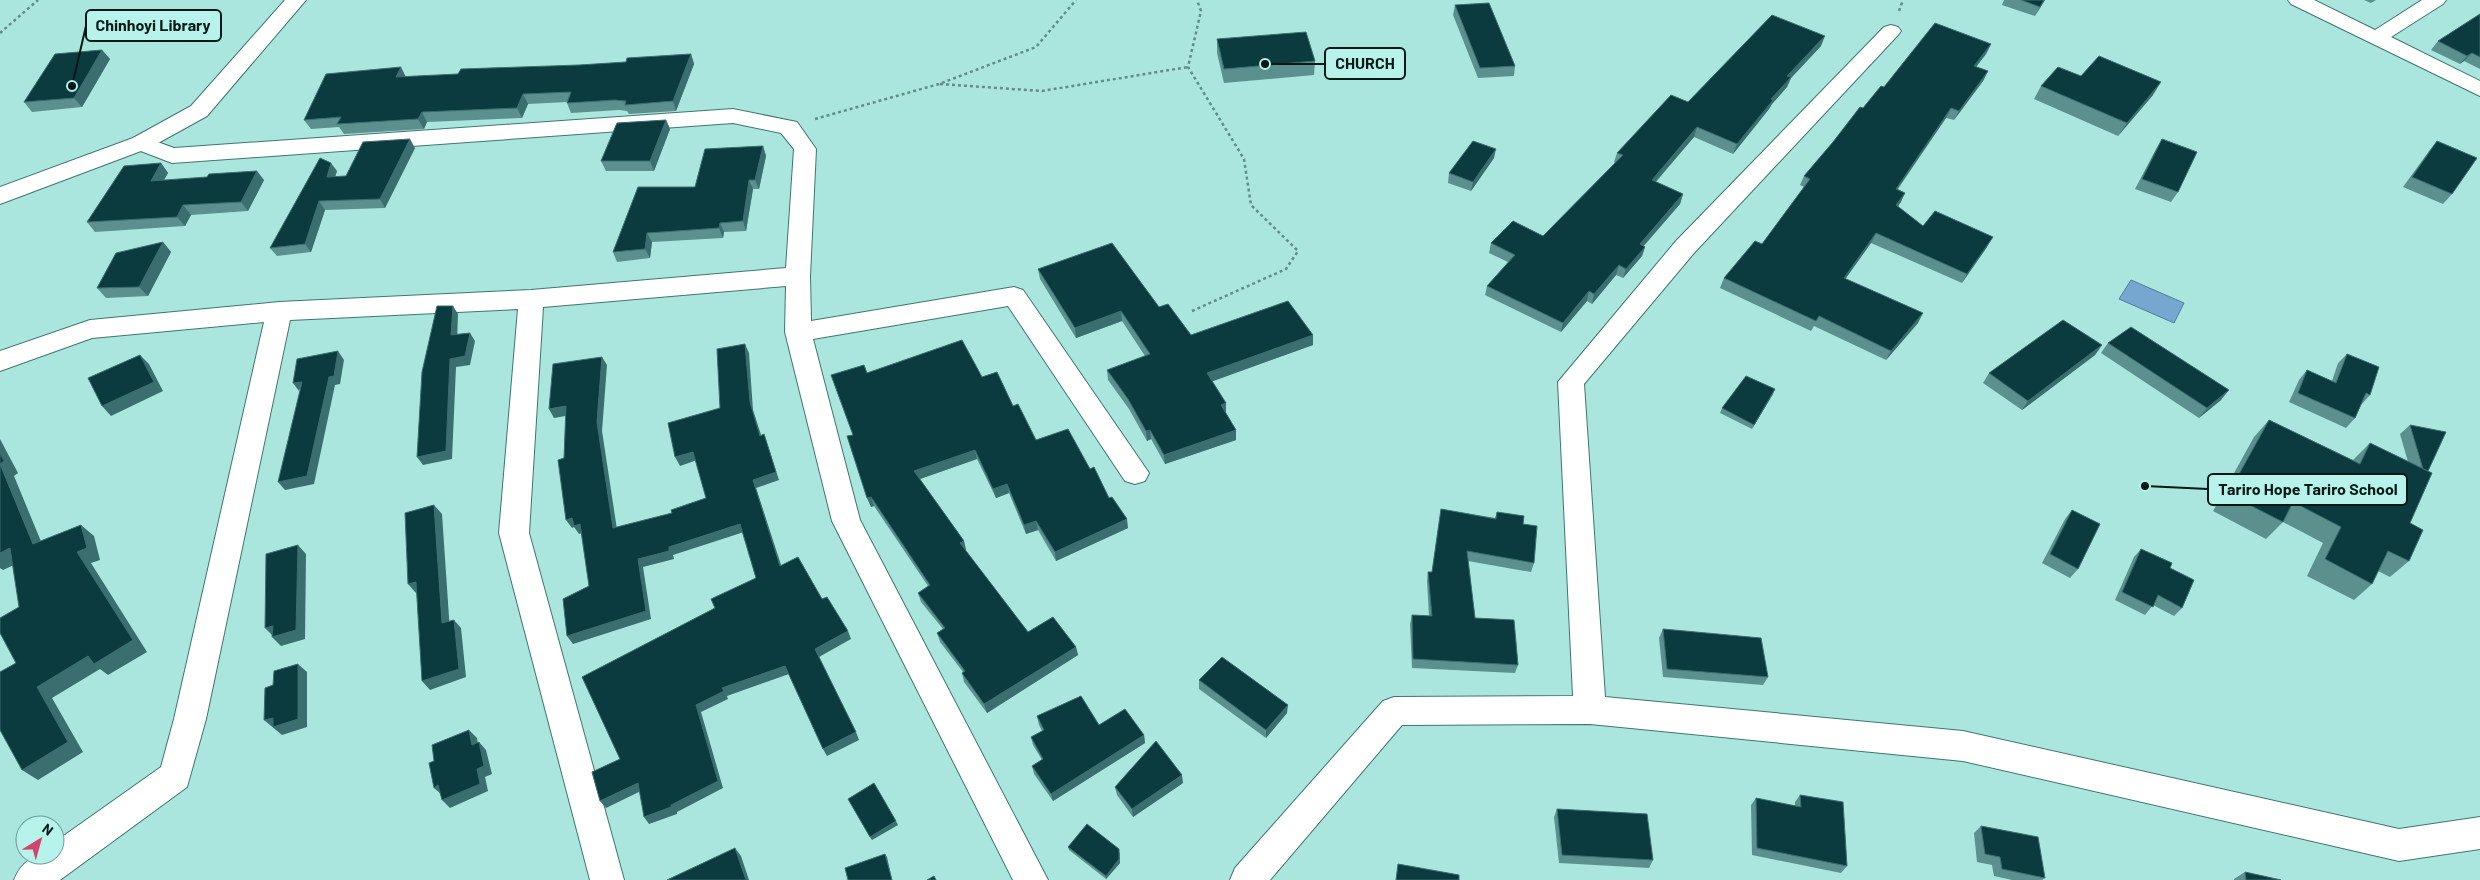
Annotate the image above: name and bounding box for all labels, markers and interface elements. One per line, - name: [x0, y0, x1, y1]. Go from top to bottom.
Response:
- callout: Chinhoyi Library: [86, 10, 221, 41]
- text: Chinhoyi Library: [96, 15, 210, 34]
- callout: CHURCH: [1325, 48, 1405, 79]
- text: CHURCH: [1335, 53, 1395, 72]
- callout: Tariro Hope Tariro School: [2208, 474, 2407, 505]
- text: Tariro Hope Tariro School: [2218, 479, 2398, 498]
- north arrow: [15, 815, 65, 865]
- text: N: [39, 820, 57, 839]

